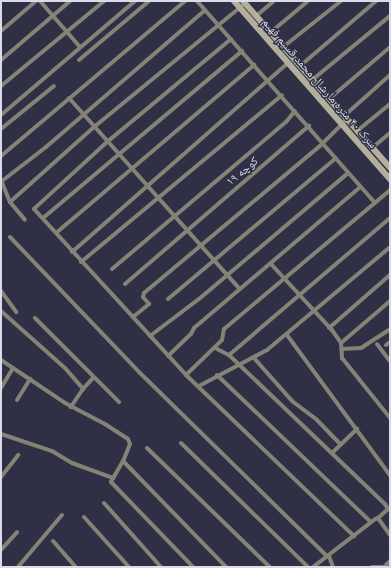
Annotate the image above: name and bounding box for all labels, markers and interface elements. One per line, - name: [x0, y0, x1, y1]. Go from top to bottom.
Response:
- street label: سرک ۴۰ متره مارشال محمد قسیم فهیم: [259, 15, 381, 151]
- street label: کوچه ۱۹: [223, 154, 261, 188]

